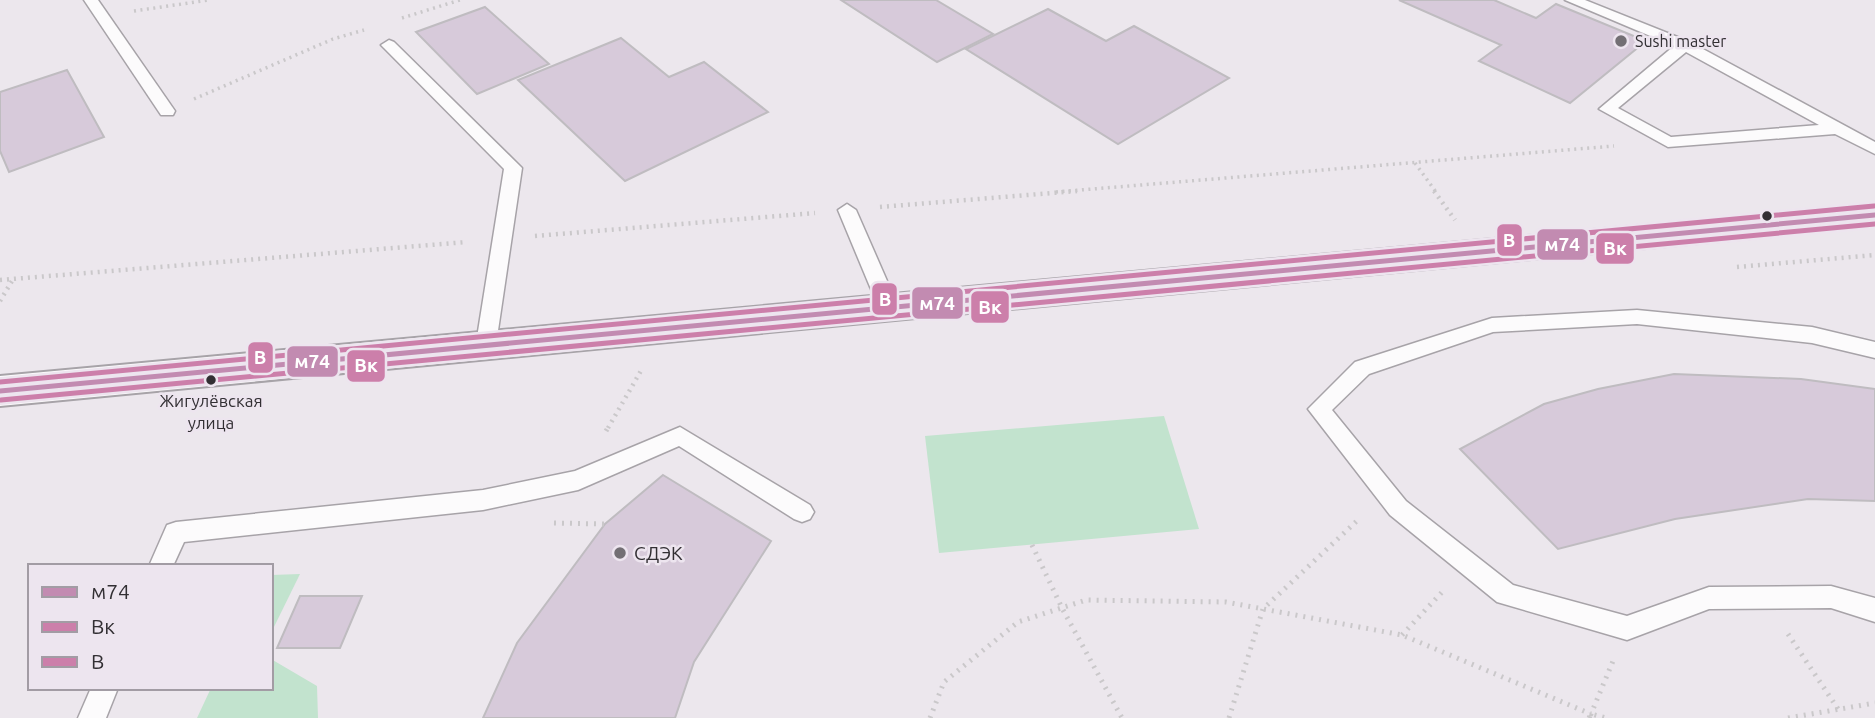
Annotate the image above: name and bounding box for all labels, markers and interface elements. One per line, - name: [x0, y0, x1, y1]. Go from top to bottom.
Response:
- place label: Sushi master: [1635, 32, 1726, 50]
- marker: Sushi master: [1613, 33, 1629, 49]
- unlabelled marker: [1760, 209, 1774, 223]
- line badge: В: [1496, 223, 1523, 257]
- line badge: м74: [1536, 228, 1589, 261]
- text: В: [1503, 229, 1515, 251]
- line badge: Вк: [1595, 232, 1635, 265]
- text: м74: [1544, 233, 1580, 255]
- text: Вк: [1603, 237, 1627, 259]
- line badge: В: [871, 282, 898, 316]
- line badge: м74: [911, 286, 964, 320]
- text: В: [879, 288, 891, 310]
- line badge: Вк: [970, 290, 1010, 324]
- text: м74: [919, 292, 955, 314]
- text: Вк: [978, 296, 1002, 318]
- line badge: В: [247, 341, 274, 374]
- line badge: м74: [286, 345, 339, 378]
- text: В: [254, 346, 266, 368]
- line badge: Вк: [346, 349, 386, 383]
- text: м74: [294, 350, 330, 372]
- text: Вк: [354, 354, 378, 376]
- marker: Жигулёвская улица: [204, 373, 218, 387]
- place label: Жигулёвская улица: [159, 391, 263, 432]
- place label: СДЭК: [634, 542, 683, 564]
- marker: СДЭК: [612, 545, 628, 561]
- legend: [28, 564, 273, 690]
- text: м74: [91, 579, 130, 603]
- text: Вк: [91, 614, 115, 638]
- text: В: [91, 649, 104, 673]

